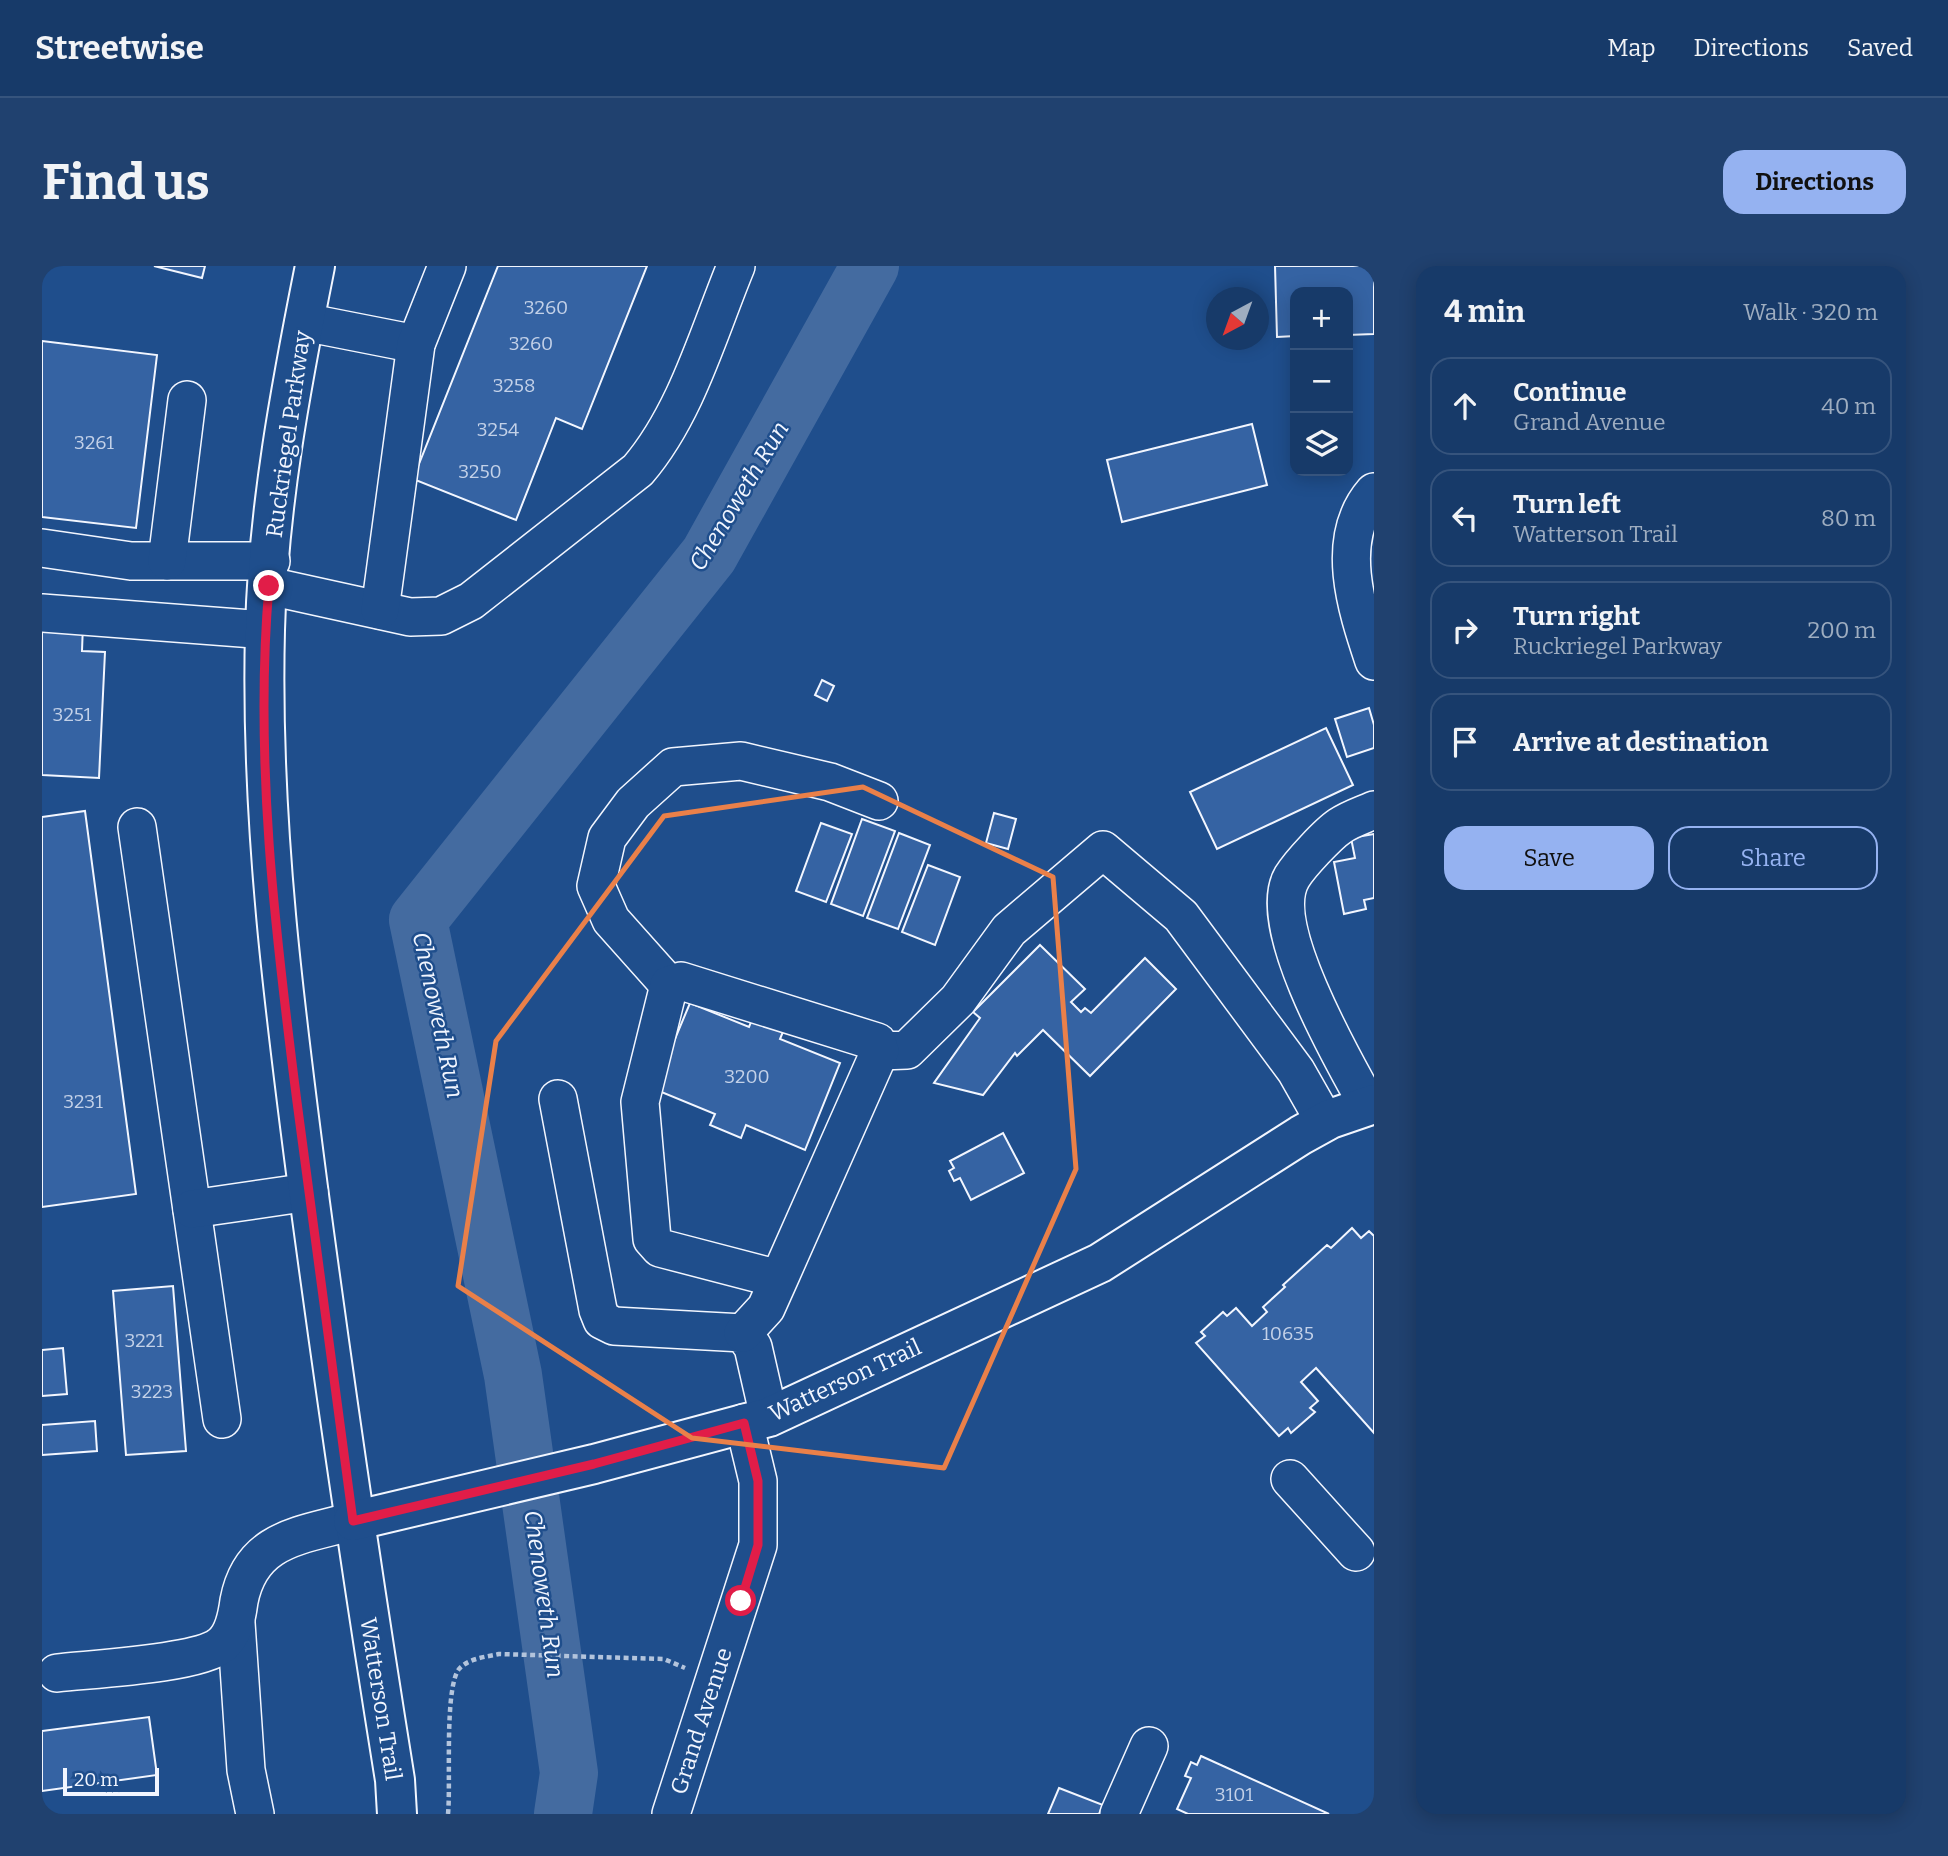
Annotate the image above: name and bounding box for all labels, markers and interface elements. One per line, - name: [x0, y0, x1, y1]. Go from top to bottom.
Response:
- text: Streetwise: [35, 28, 204, 68]
- text: Map: [1607, 34, 1656, 62]
- text: Directions: [1694, 34, 1809, 62]
- text: Saved: [1847, 34, 1913, 62]
- button: Directions: [1723, 150, 1906, 214]
- text: Find us: [42, 153, 210, 212]
- north arrow: [1206, 287, 1269, 350]
- map controls: [1290, 287, 1353, 476]
- button: +: [1290, 287, 1353, 350]
- text: 4 min: [1444, 294, 1525, 330]
- house number: 3260: [524, 296, 568, 319]
- text: Walk · 320 m: [1743, 298, 1878, 326]
- street label: Ruckriegel Parkway: [260, 328, 317, 539]
- house number: 3260: [509, 332, 553, 355]
- button: −: [1290, 350, 1353, 413]
- house number: 3258: [493, 374, 535, 397]
- text: Continue: [1513, 377, 1627, 408]
- icon: ahead: [1446, 387, 1484, 425]
- text: 40 m: [1821, 392, 1876, 420]
- text: Grand Avenue: [1513, 408, 1666, 436]
- button: layers: [1290, 413, 1353, 476]
- water label: Chenoweth Run: [683, 416, 795, 576]
- house number: 3254: [477, 418, 519, 441]
- house number: 3261: [74, 431, 114, 454]
- house number: 3250: [458, 460, 502, 483]
- text: Turn left: [1513, 489, 1621, 520]
- icon: left: [1446, 499, 1484, 537]
- text: 80 m: [1821, 504, 1876, 532]
- text: Watterson Trail: [1513, 520, 1678, 548]
- route end: [253, 570, 284, 601]
- text: Turn right: [1513, 601, 1640, 632]
- icon: right: [1446, 611, 1484, 649]
- text: 200 m: [1807, 616, 1876, 644]
- text: Ruckriegel Parkway: [1513, 632, 1722, 660]
- house number: 3251: [53, 703, 92, 726]
- icon: arrive: [1446, 723, 1484, 761]
- text: Arrive at destination: [1513, 727, 1768, 758]
- button: Save: [1444, 826, 1654, 890]
- button: Share: [1668, 826, 1878, 890]
- water label: Chenoweth Run: [407, 929, 469, 1101]
- house number: 3200: [724, 1065, 770, 1088]
- house number: 3231: [63, 1090, 103, 1113]
- house number: 10635: [1262, 1322, 1314, 1345]
- house number: 3221: [124, 1329, 164, 1352]
- street label: Watterson Trail: [764, 1332, 926, 1428]
- house number: 3223: [131, 1380, 173, 1403]
- water label: Chenoweth Run: [518, 1508, 570, 1680]
- route start: [725, 1585, 756, 1616]
- street label: Watterson Trail: [354, 1615, 408, 1783]
- street label: Grand Avenue: [664, 1644, 738, 1798]
- scale bar: [63, 1765, 159, 1797]
- text: 20 m: [74, 1768, 118, 1791]
- house number: 3101: [1215, 1783, 1253, 1806]

